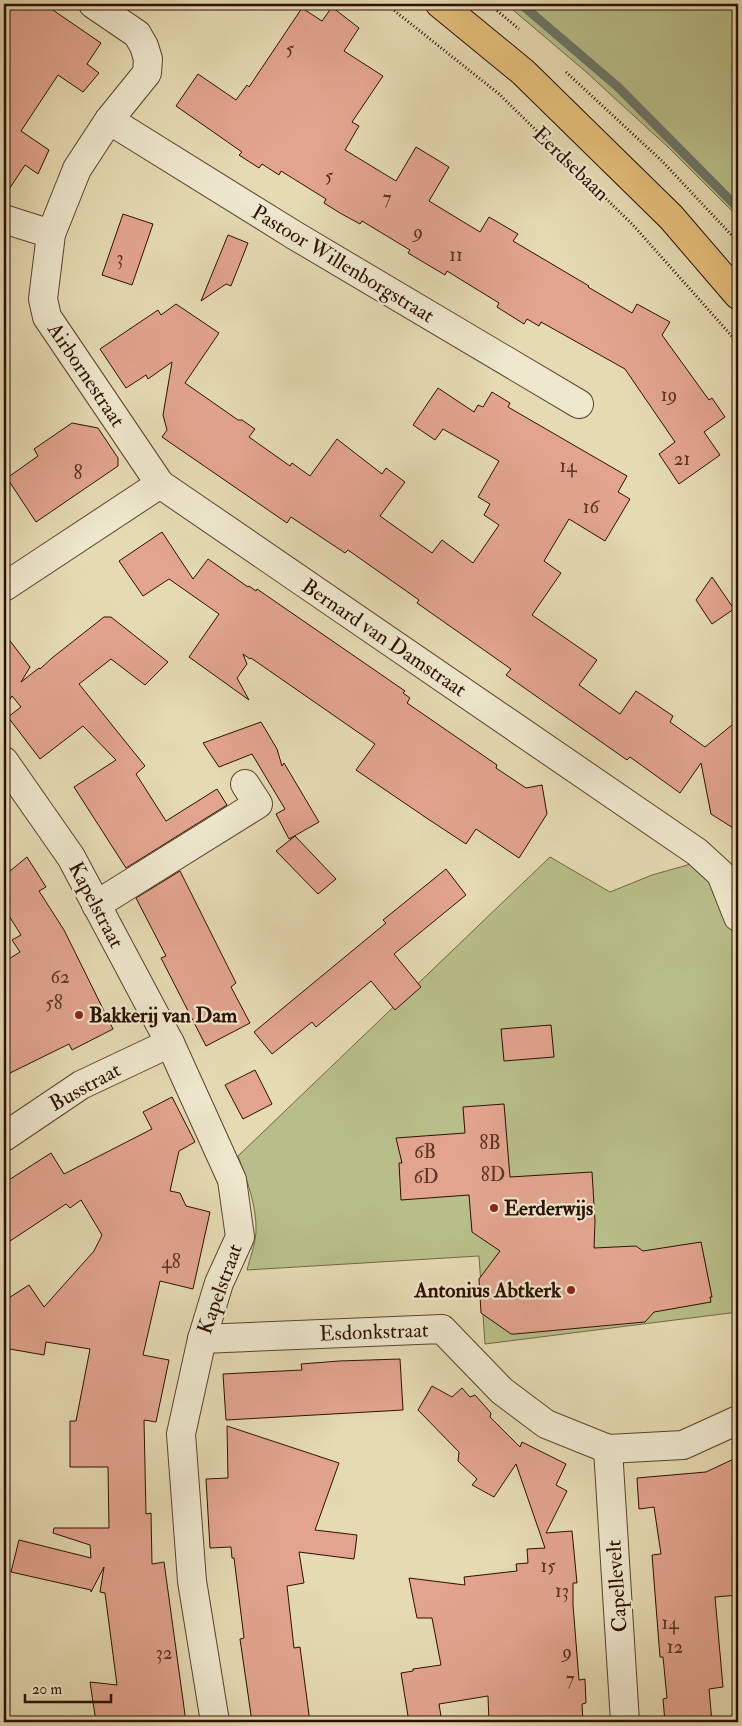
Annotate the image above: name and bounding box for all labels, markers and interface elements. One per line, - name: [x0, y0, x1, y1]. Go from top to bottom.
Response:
- house number: 5: [286, 37, 295, 61]
- street label: Eerdsebaan: [527, 121, 615, 207]
- house number: 5: [325, 164, 334, 188]
- house number: 7: [383, 186, 392, 210]
- street label: Pastoor Willenborgstraat: [247, 199, 439, 329]
- house number: 9: [411, 220, 423, 244]
- house number: 11: [449, 243, 463, 267]
- house number: 3: [116, 246, 124, 270]
- street label: Airbornestraat: [41, 317, 131, 433]
- house number: 19: [661, 383, 677, 407]
- house number: 21: [674, 447, 690, 471]
- house number: 14: [559, 454, 577, 478]
- house number: 8: [74, 461, 83, 485]
- house number: 16: [583, 495, 601, 519]
- street label: Bernard van Damstraat: [296, 573, 472, 703]
- street label: Kapelstraat: [62, 857, 130, 953]
- house number: 62: [50, 965, 70, 989]
- house number: 58: [45, 991, 63, 1015]
- place label: Bakkerij van Dam: [89, 1002, 238, 1029]
- marker: Bakkerij van Dam: [73, 1009, 85, 1021]
- street label: Busstraat: [44, 1056, 126, 1118]
- house number: 8B: [479, 1131, 501, 1155]
- house number: 6B: [414, 1140, 436, 1164]
- house number: 8D: [481, 1163, 505, 1187]
- house number: 6D: [413, 1165, 439, 1189]
- place label: Eerderwijs: [504, 1195, 593, 1222]
- marker: Eerderwijs: [488, 1202, 500, 1214]
- street label: Kapelstraat: [191, 1240, 249, 1338]
- house number: 48: [161, 1250, 181, 1274]
- place label: Antonius Abtkerk: [414, 1277, 562, 1304]
- marker: Antonius Abtkerk: [565, 1284, 577, 1296]
- street label: Esdonkstraat: [319, 1317, 429, 1347]
- street label: Capellevelt: [600, 1539, 634, 1633]
- house number: 15: [540, 1554, 556, 1578]
- house number: 13: [555, 1579, 569, 1603]
- house number: 14: [661, 1611, 679, 1635]
- house number: 12: [667, 1635, 683, 1659]
- house number: 9: [560, 1640, 572, 1664]
- house number: 32: [156, 1641, 172, 1665]
- house number: 7: [566, 1667, 575, 1691]
- scale bar: [25, 1671, 111, 1703]
- text: 20 m: [32, 1680, 62, 1699]

